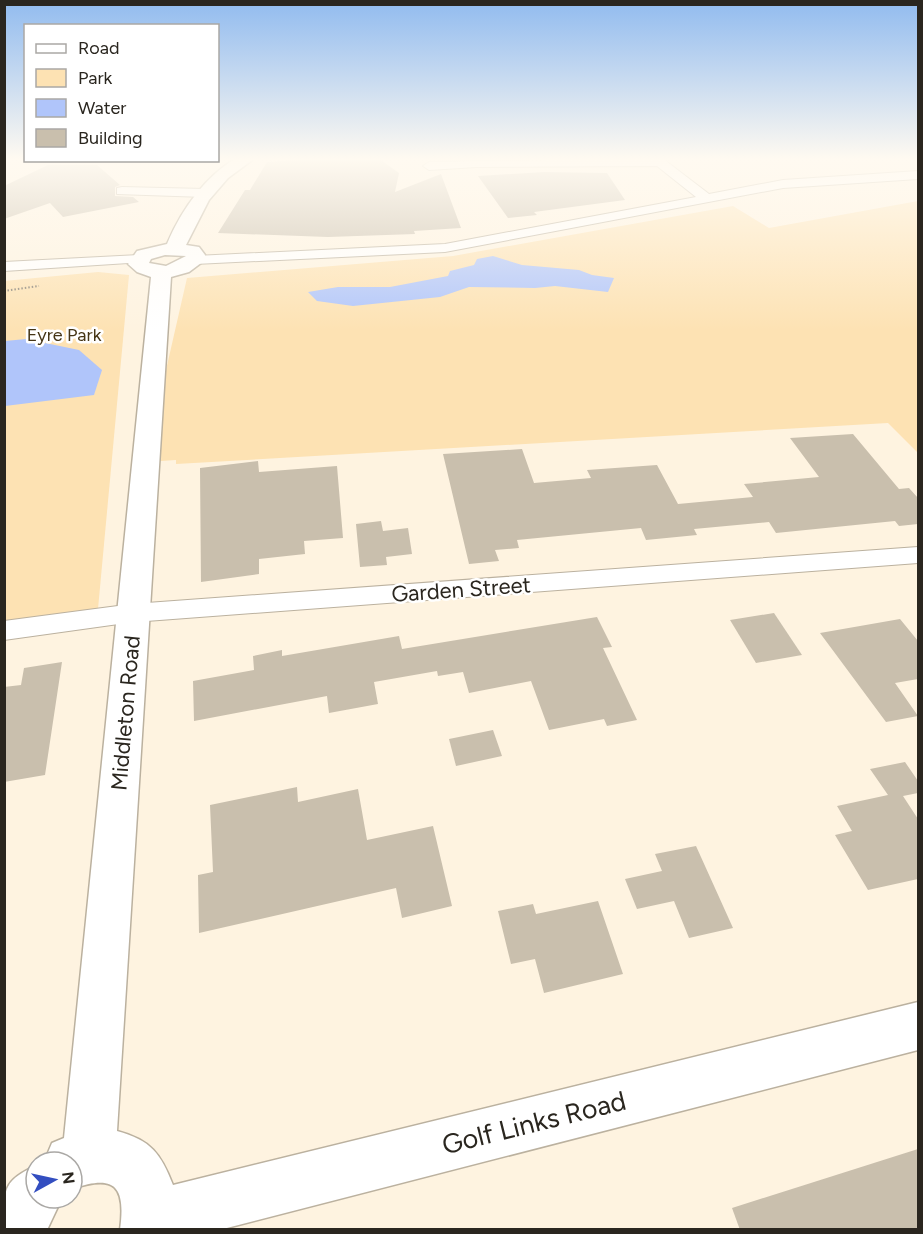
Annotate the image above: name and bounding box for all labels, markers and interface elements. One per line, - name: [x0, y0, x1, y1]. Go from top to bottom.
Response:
- legend: [24, 24, 219, 162]
- text: Road: [78, 37, 119, 59]
- text: Park: [78, 67, 113, 89]
- text: Water: [78, 97, 126, 119]
- text: Building: [78, 127, 143, 149]
- park label: Eyre Park: [27, 324, 102, 346]
- street label: Garden Street: [390, 571, 532, 608]
- street label: Middleton Road: [105, 634, 146, 792]
- street label: Golf Links Road: [438, 1084, 629, 1161]
- north arrow: [24, 1150, 84, 1210]
- text: N: [58, 1171, 79, 1185]

